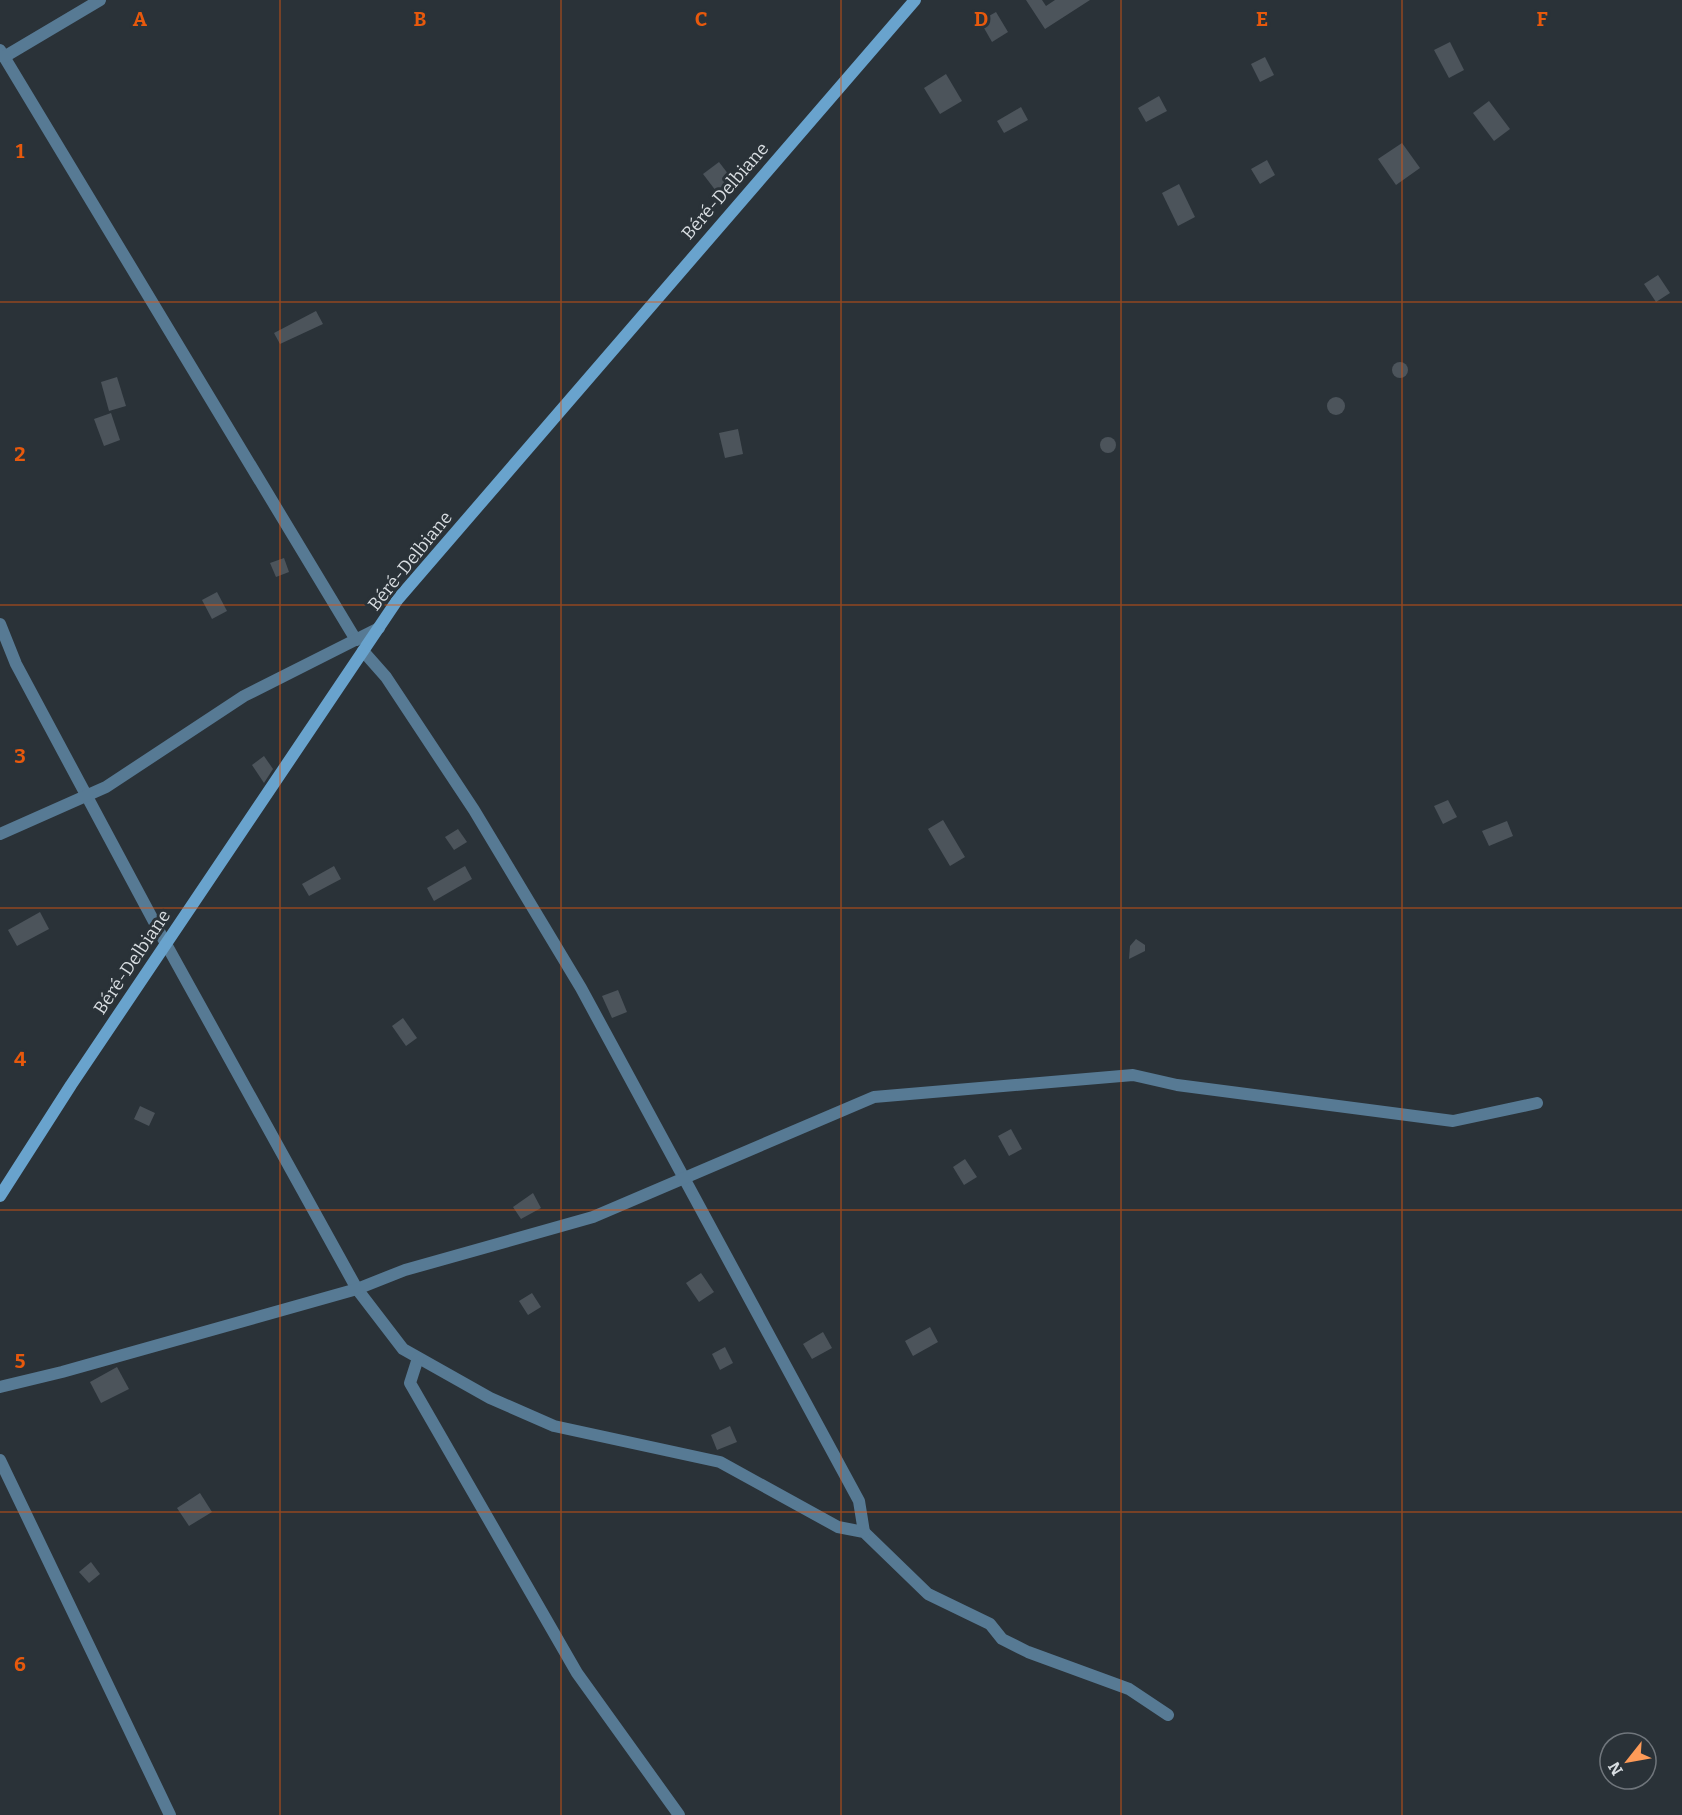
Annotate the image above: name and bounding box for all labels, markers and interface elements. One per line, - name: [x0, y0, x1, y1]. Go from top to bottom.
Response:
- text: A: [133, 7, 148, 31]
- text: B: [414, 7, 427, 31]
- text: C: [695, 7, 707, 31]
- text: D: [974, 7, 988, 31]
- text: E: [1256, 7, 1268, 31]
- text: F: [1536, 7, 1548, 31]
- street label: Béré-Delbiane: [677, 138, 773, 244]
- text: 1: [16, 139, 25, 163]
- text: 2: [14, 442, 26, 466]
- street label: Béré-Delbiane: [363, 507, 457, 615]
- text: 3: [14, 744, 26, 768]
- street label: Béré-Delbiane: [89, 906, 175, 1018]
- text: 4: [14, 1047, 26, 1071]
- text: 5: [15, 1349, 26, 1373]
- text: 6: [14, 1652, 26, 1676]
- north arrow: [1598, 1731, 1658, 1791]
- text: N: [1604, 1758, 1627, 1779]

